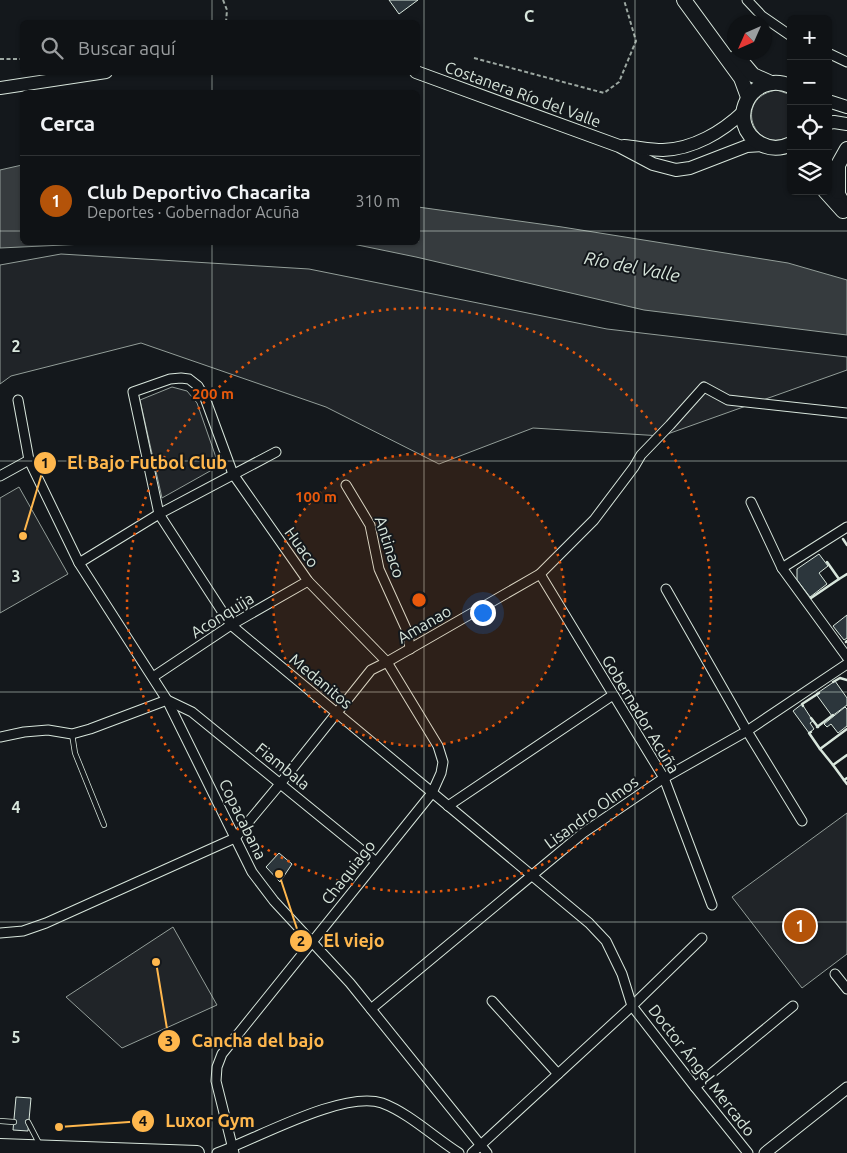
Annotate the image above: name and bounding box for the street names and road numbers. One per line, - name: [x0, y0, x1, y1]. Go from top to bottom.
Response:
- street label: Costanera Río del Valle: [443, 57, 603, 131]
- street label: Antinaco: [372, 514, 408, 580]
- street label: Huaco: [281, 523, 323, 571]
- street label: Aconquija: [187, 589, 257, 641]
- street label: Amanao: [394, 601, 454, 647]
- street label: Medanitos: [286, 650, 356, 712]
- street label: Gobernador Acuña: [599, 652, 683, 776]
- street label: Fiambala: [252, 739, 314, 793]
- street label: Lisandro Olmos: [541, 772, 641, 852]
- street label: Copacabana: [216, 776, 270, 862]
- street label: Chaquiago: [317, 836, 379, 908]
- street label: Doctor Ángel Mercado: [645, 999, 761, 1139]

